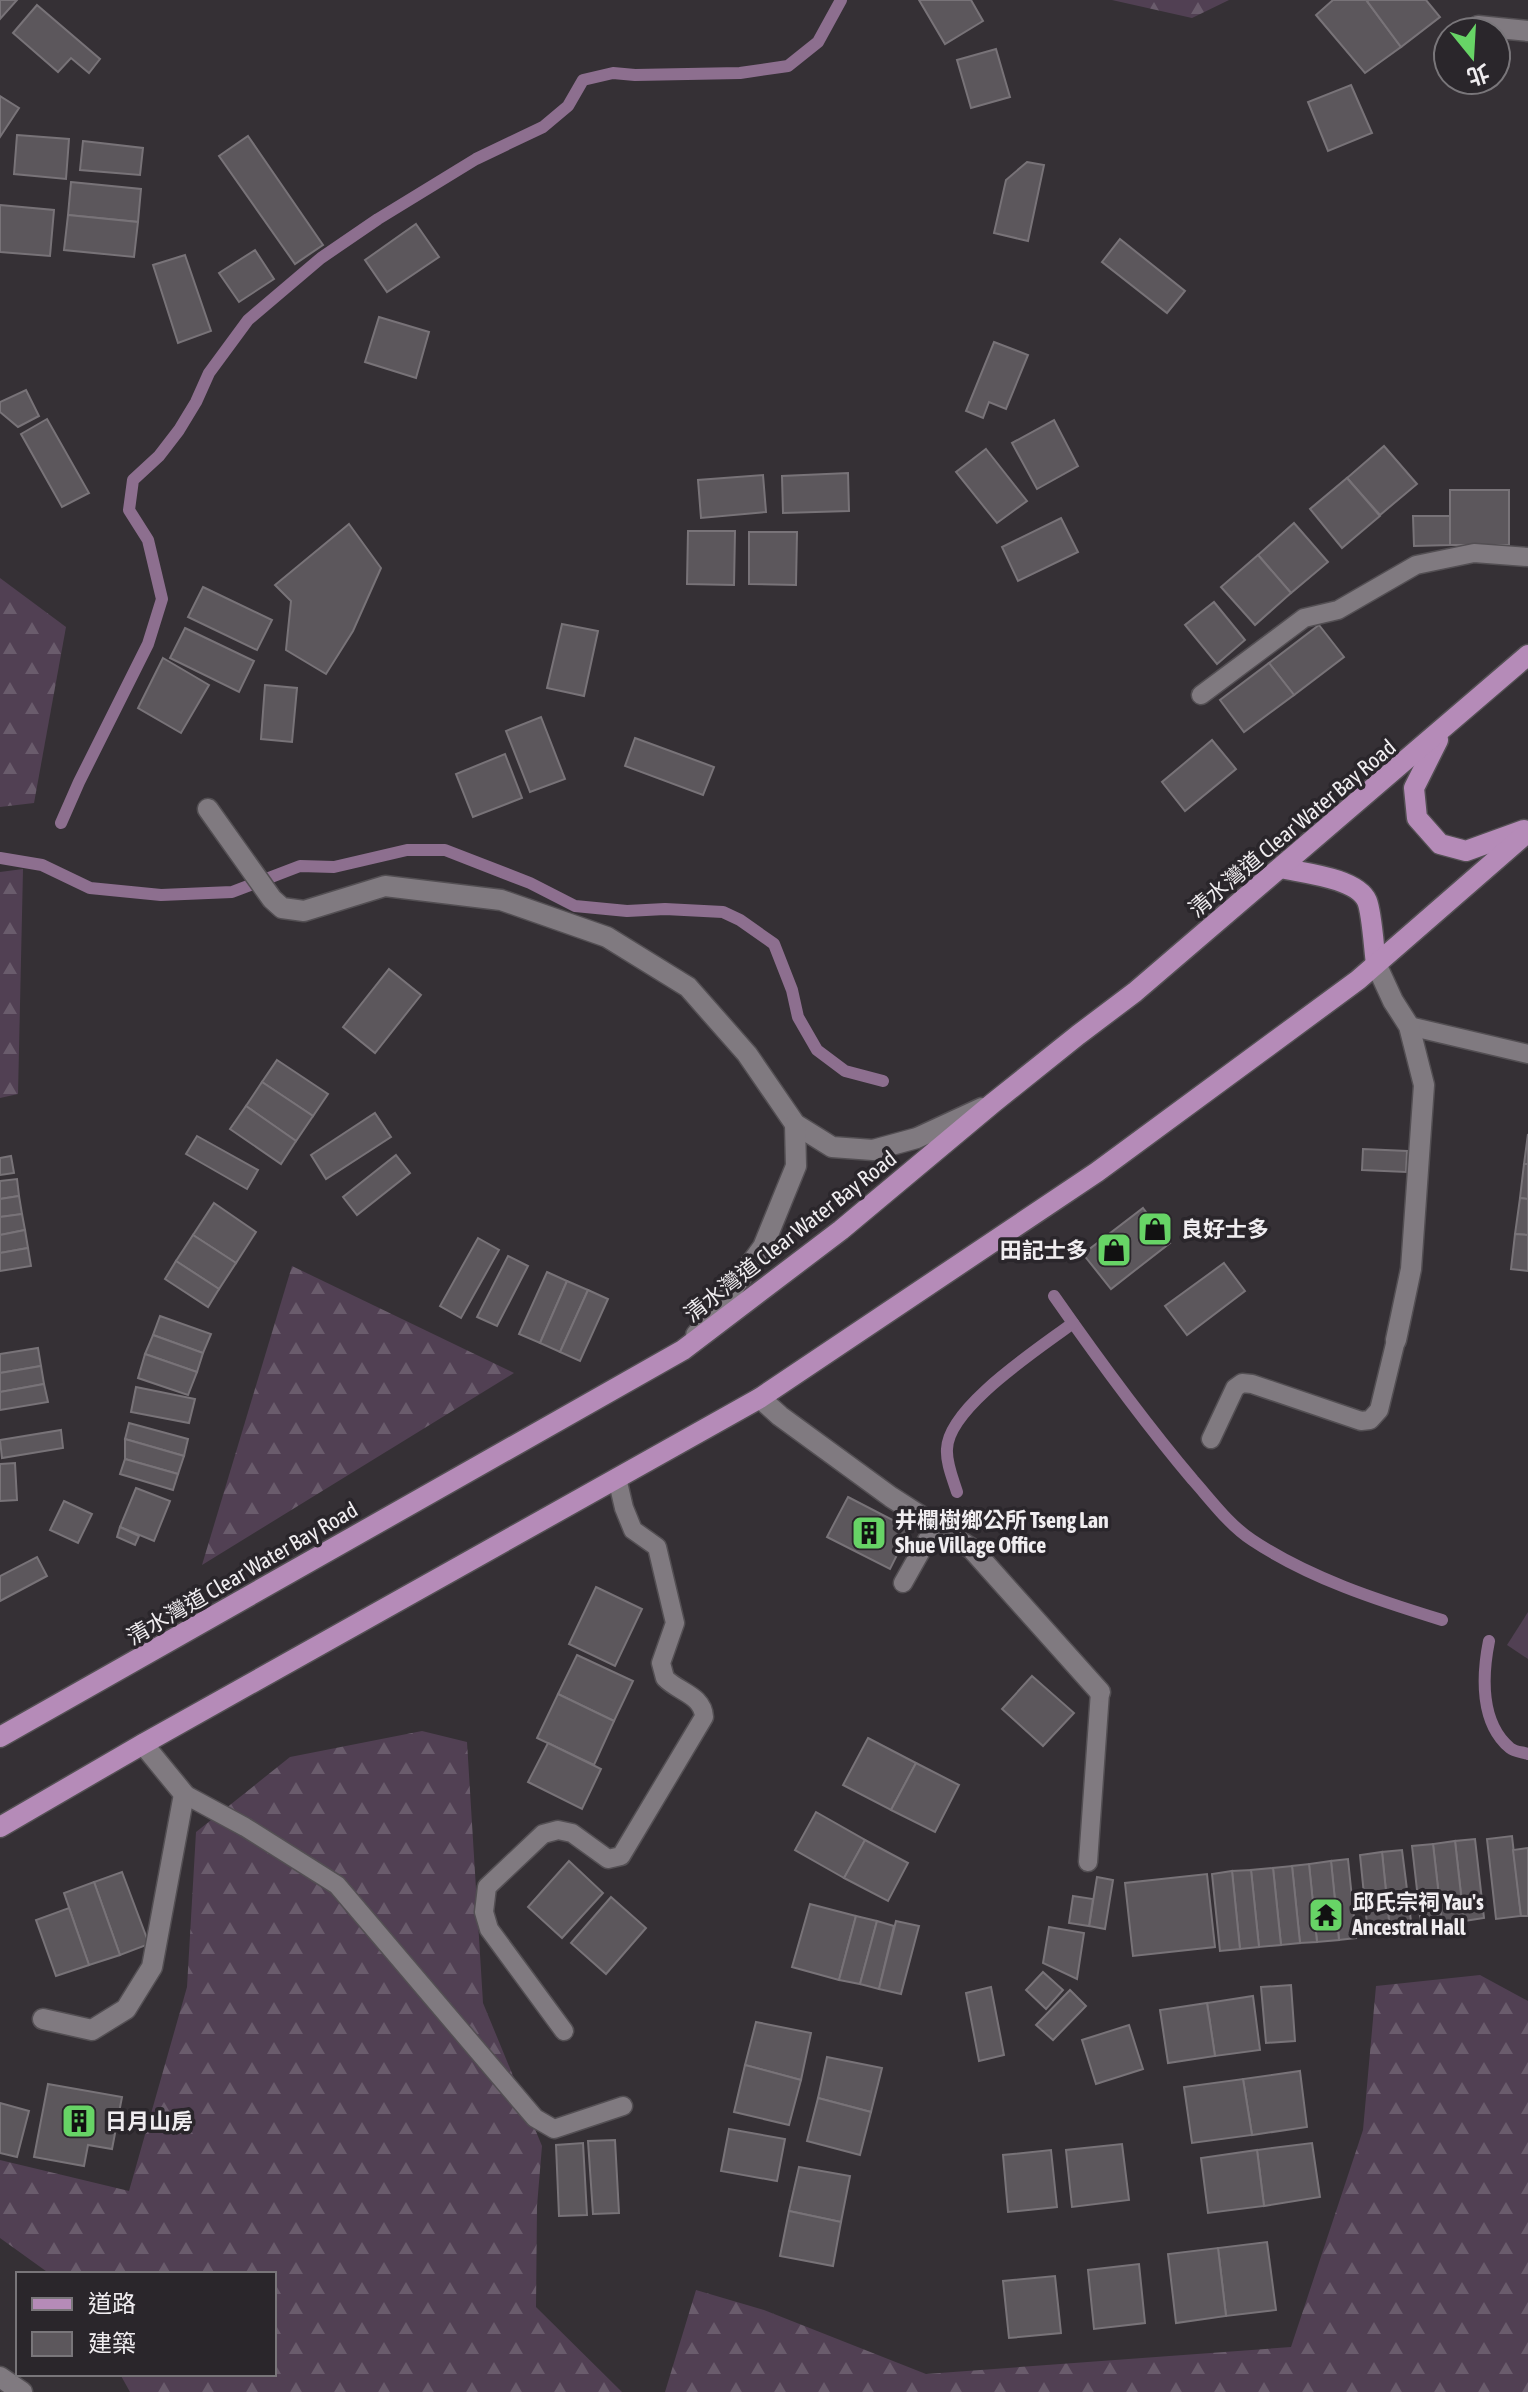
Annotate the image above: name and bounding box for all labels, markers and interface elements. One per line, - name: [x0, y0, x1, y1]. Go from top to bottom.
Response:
- north arrow: [1432, 16, 1512, 96]
- text: 北: [1464, 59, 1493, 91]
- street label: 清水灣道 Clear Water Bay Road: [1183, 734, 1401, 922]
- street label: 清水灣道 Clear Water Bay Road: [679, 1145, 901, 1327]
- shop icon: 良好士多: [1136, 1210, 1174, 1248]
- place label: 良好士多: [1181, 1216, 1269, 1242]
- shop icon: 田記士多: [1095, 1231, 1133, 1269]
- place label: 田記士多: [1000, 1237, 1088, 1263]
- street label: 清水灣道 Clear Water Bay Road: [122, 1496, 362, 1650]
- place label: 井欄樹鄉公所 Tseng Lan Shue Village Office: [895, 1507, 1109, 1558]
- building icon: 井欄樹鄉公所 Tseng Lan Shue Village Office: [850, 1514, 888, 1552]
- place label: 邱氏宗祠 Yau's Ancestral Hall: [1351, 1889, 1484, 1940]
- temple icon: 邱氏宗祠 Yau's Ancestral Hall: [1307, 1896, 1345, 1934]
- building icon: 日月山房: [60, 2102, 98, 2140]
- place label: 日月山房: [105, 2108, 193, 2134]
- legend: [16, 2272, 276, 2376]
- text: 道路: [88, 2290, 136, 2317]
- text: 建築: [88, 2330, 136, 2357]

